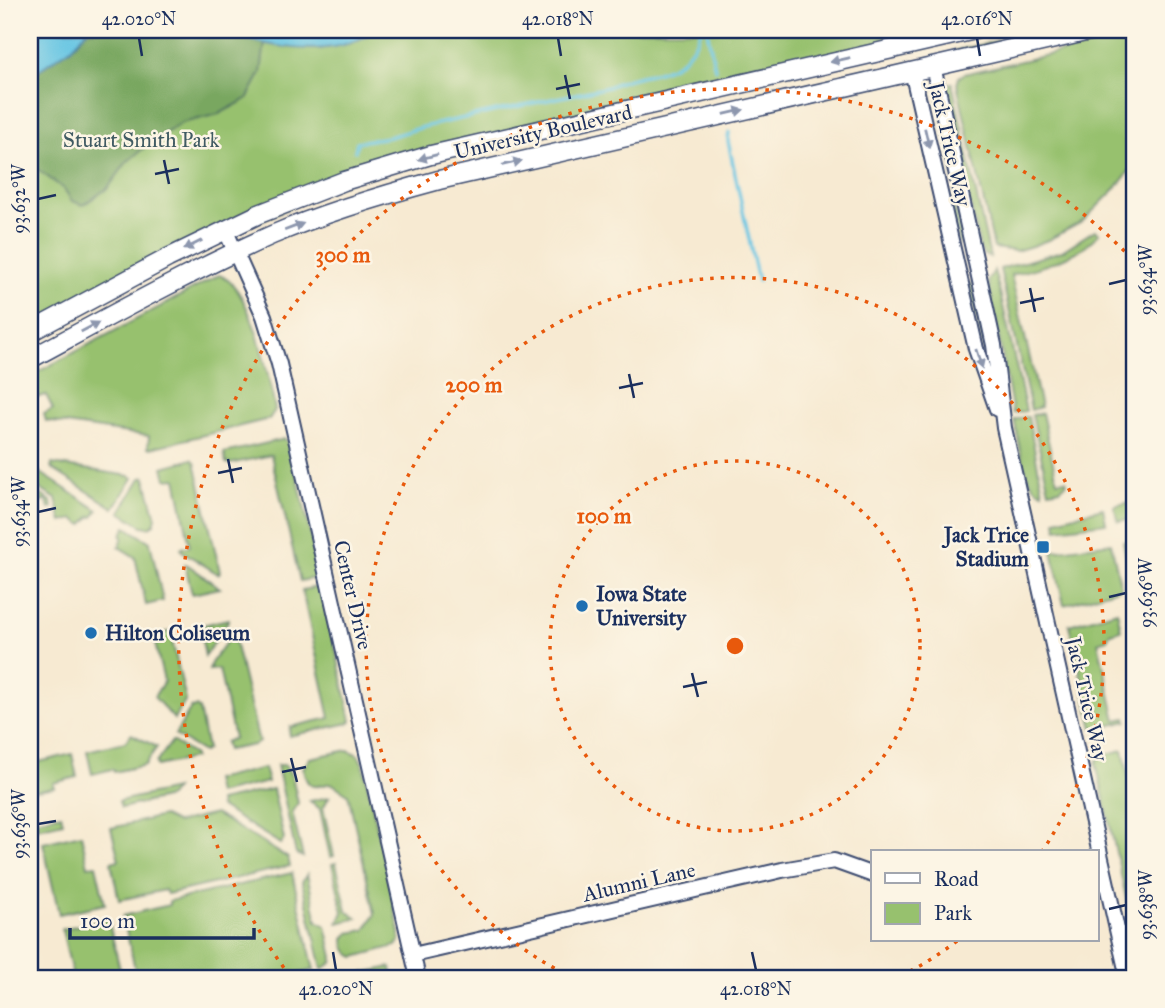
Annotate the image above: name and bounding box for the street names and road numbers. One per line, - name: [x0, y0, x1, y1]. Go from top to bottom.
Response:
- street label: Jack Trice Way: [923, 77, 977, 210]
- street label: University Boulevard: [451, 99, 635, 165]
- street label: Center Drive: [328, 538, 378, 652]
- street label: Jack Trice Way: [1060, 632, 1114, 765]
- street label: Alumni Lane: [579, 856, 698, 908]

